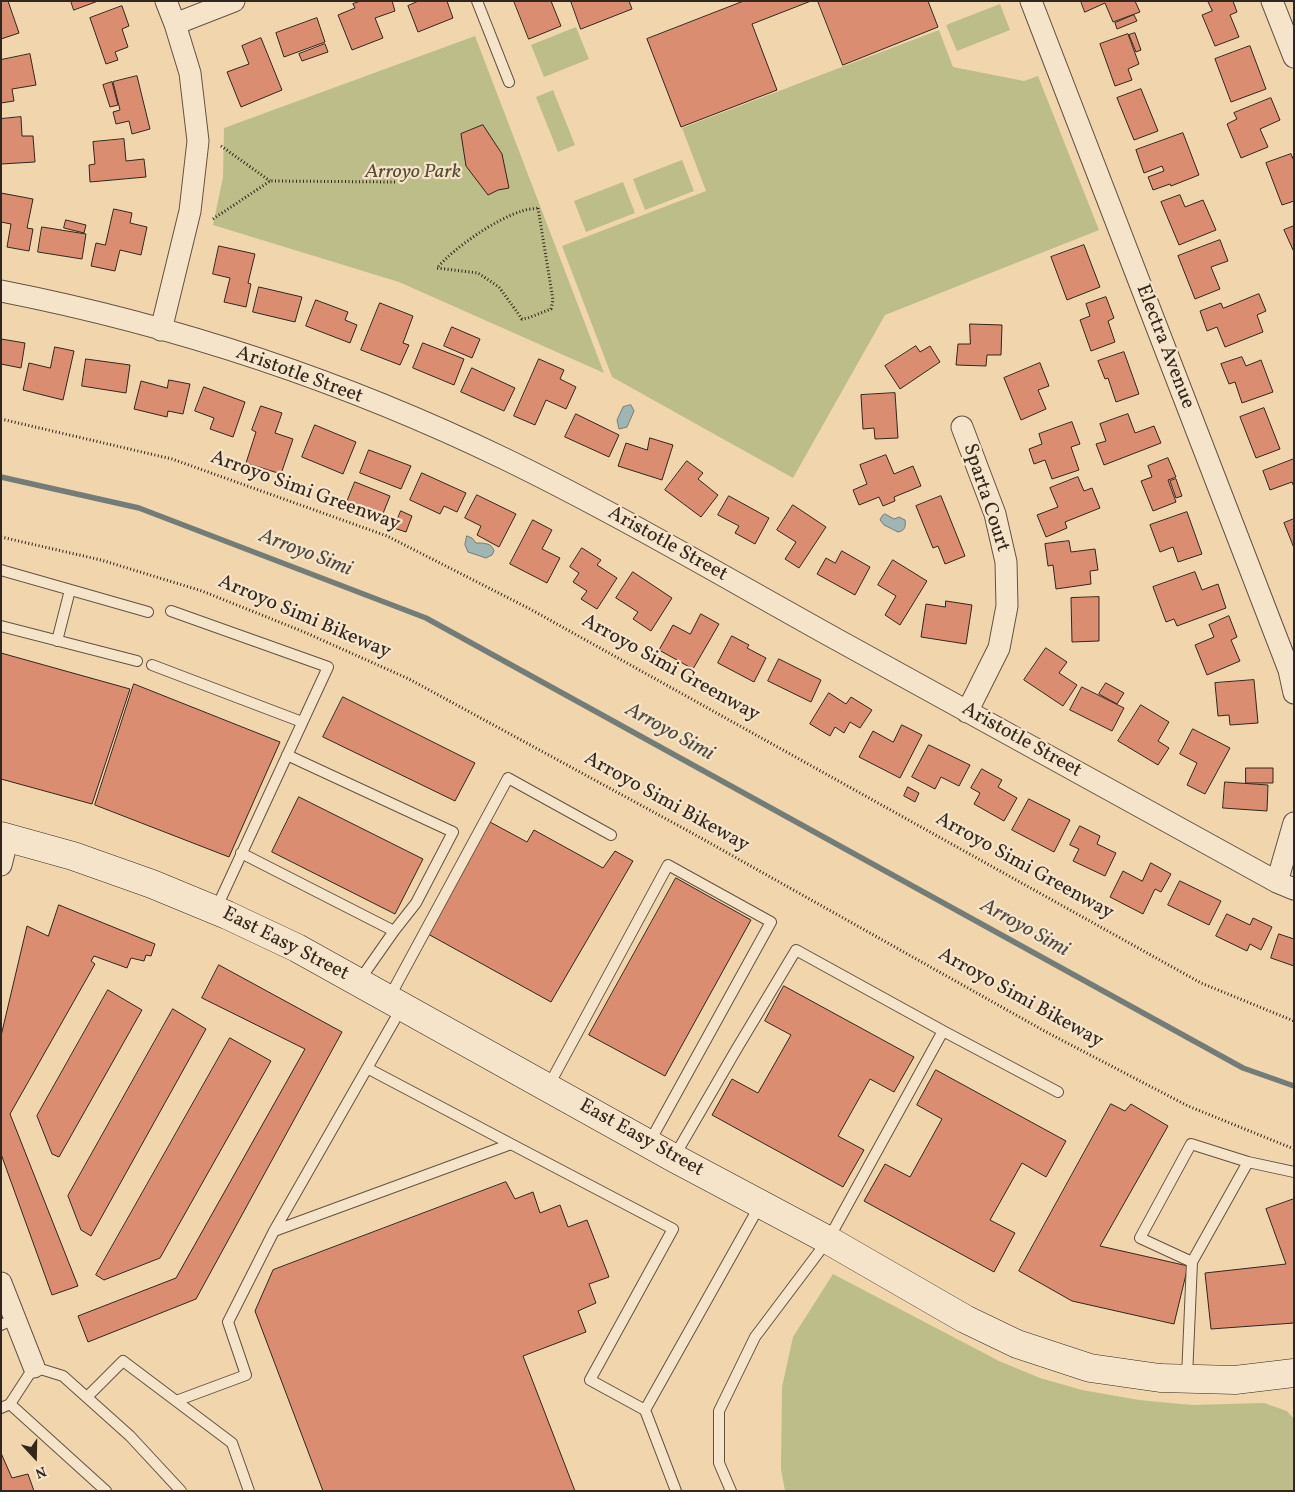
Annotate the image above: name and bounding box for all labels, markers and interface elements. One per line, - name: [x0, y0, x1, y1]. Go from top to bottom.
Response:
- park label: Arroyo Park: [365, 161, 461, 185]
- street label: Electra Avenue: [1129, 281, 1199, 413]
- street label: Aristotle Street: [232, 342, 366, 410]
- street label: Sparta Court: [956, 441, 1014, 555]
- street label: Arroyo Simi Greenway: [207, 447, 403, 537]
- street label: Aristotle Street: [603, 502, 731, 588]
- water label: Arroyo Simi: [255, 525, 355, 583]
- street label: Arroyo Simi Bikeway: [214, 571, 394, 665]
- street label: Arroyo Simi Greenway: [577, 610, 763, 728]
- water label: Arroyo Simi: [620, 698, 718, 768]
- street label: Aristotle Street: [957, 698, 1085, 784]
- street label: Arroyo Simi Bikeway: [579, 748, 753, 858]
- street label: Arroyo Simi Greenway: [931, 808, 1117, 926]
- water label: Arroyo Simi: [975, 894, 1073, 964]
- street label: East Easy Street: [218, 903, 352, 987]
- street label: Arroyo Simi Bikeway: [933, 944, 1107, 1054]
- street label: East Easy Street: [574, 1095, 708, 1183]
- north arrow: [10, 1432, 60, 1482]
- text: N: [32, 1461, 49, 1482]

